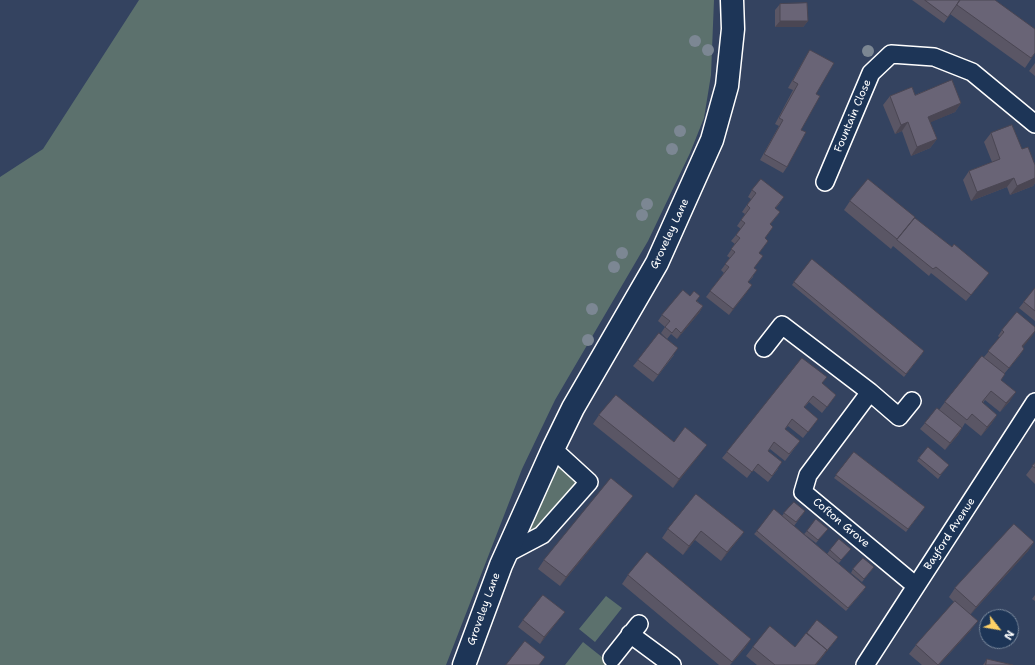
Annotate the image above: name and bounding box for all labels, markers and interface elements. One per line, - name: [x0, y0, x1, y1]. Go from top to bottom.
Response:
- street label: Fountain Close: [832, 78, 874, 154]
- street label: Groveley Lane: [648, 197, 692, 271]
- street label: Cofton Grove: [810, 495, 872, 551]
- street label: Bayford Avenue: [922, 495, 978, 573]
- street label: Groveley Lane: [465, 571, 503, 647]
- north arrow: [979, 609, 1019, 649]
- text: N: [1000, 627, 1018, 643]

